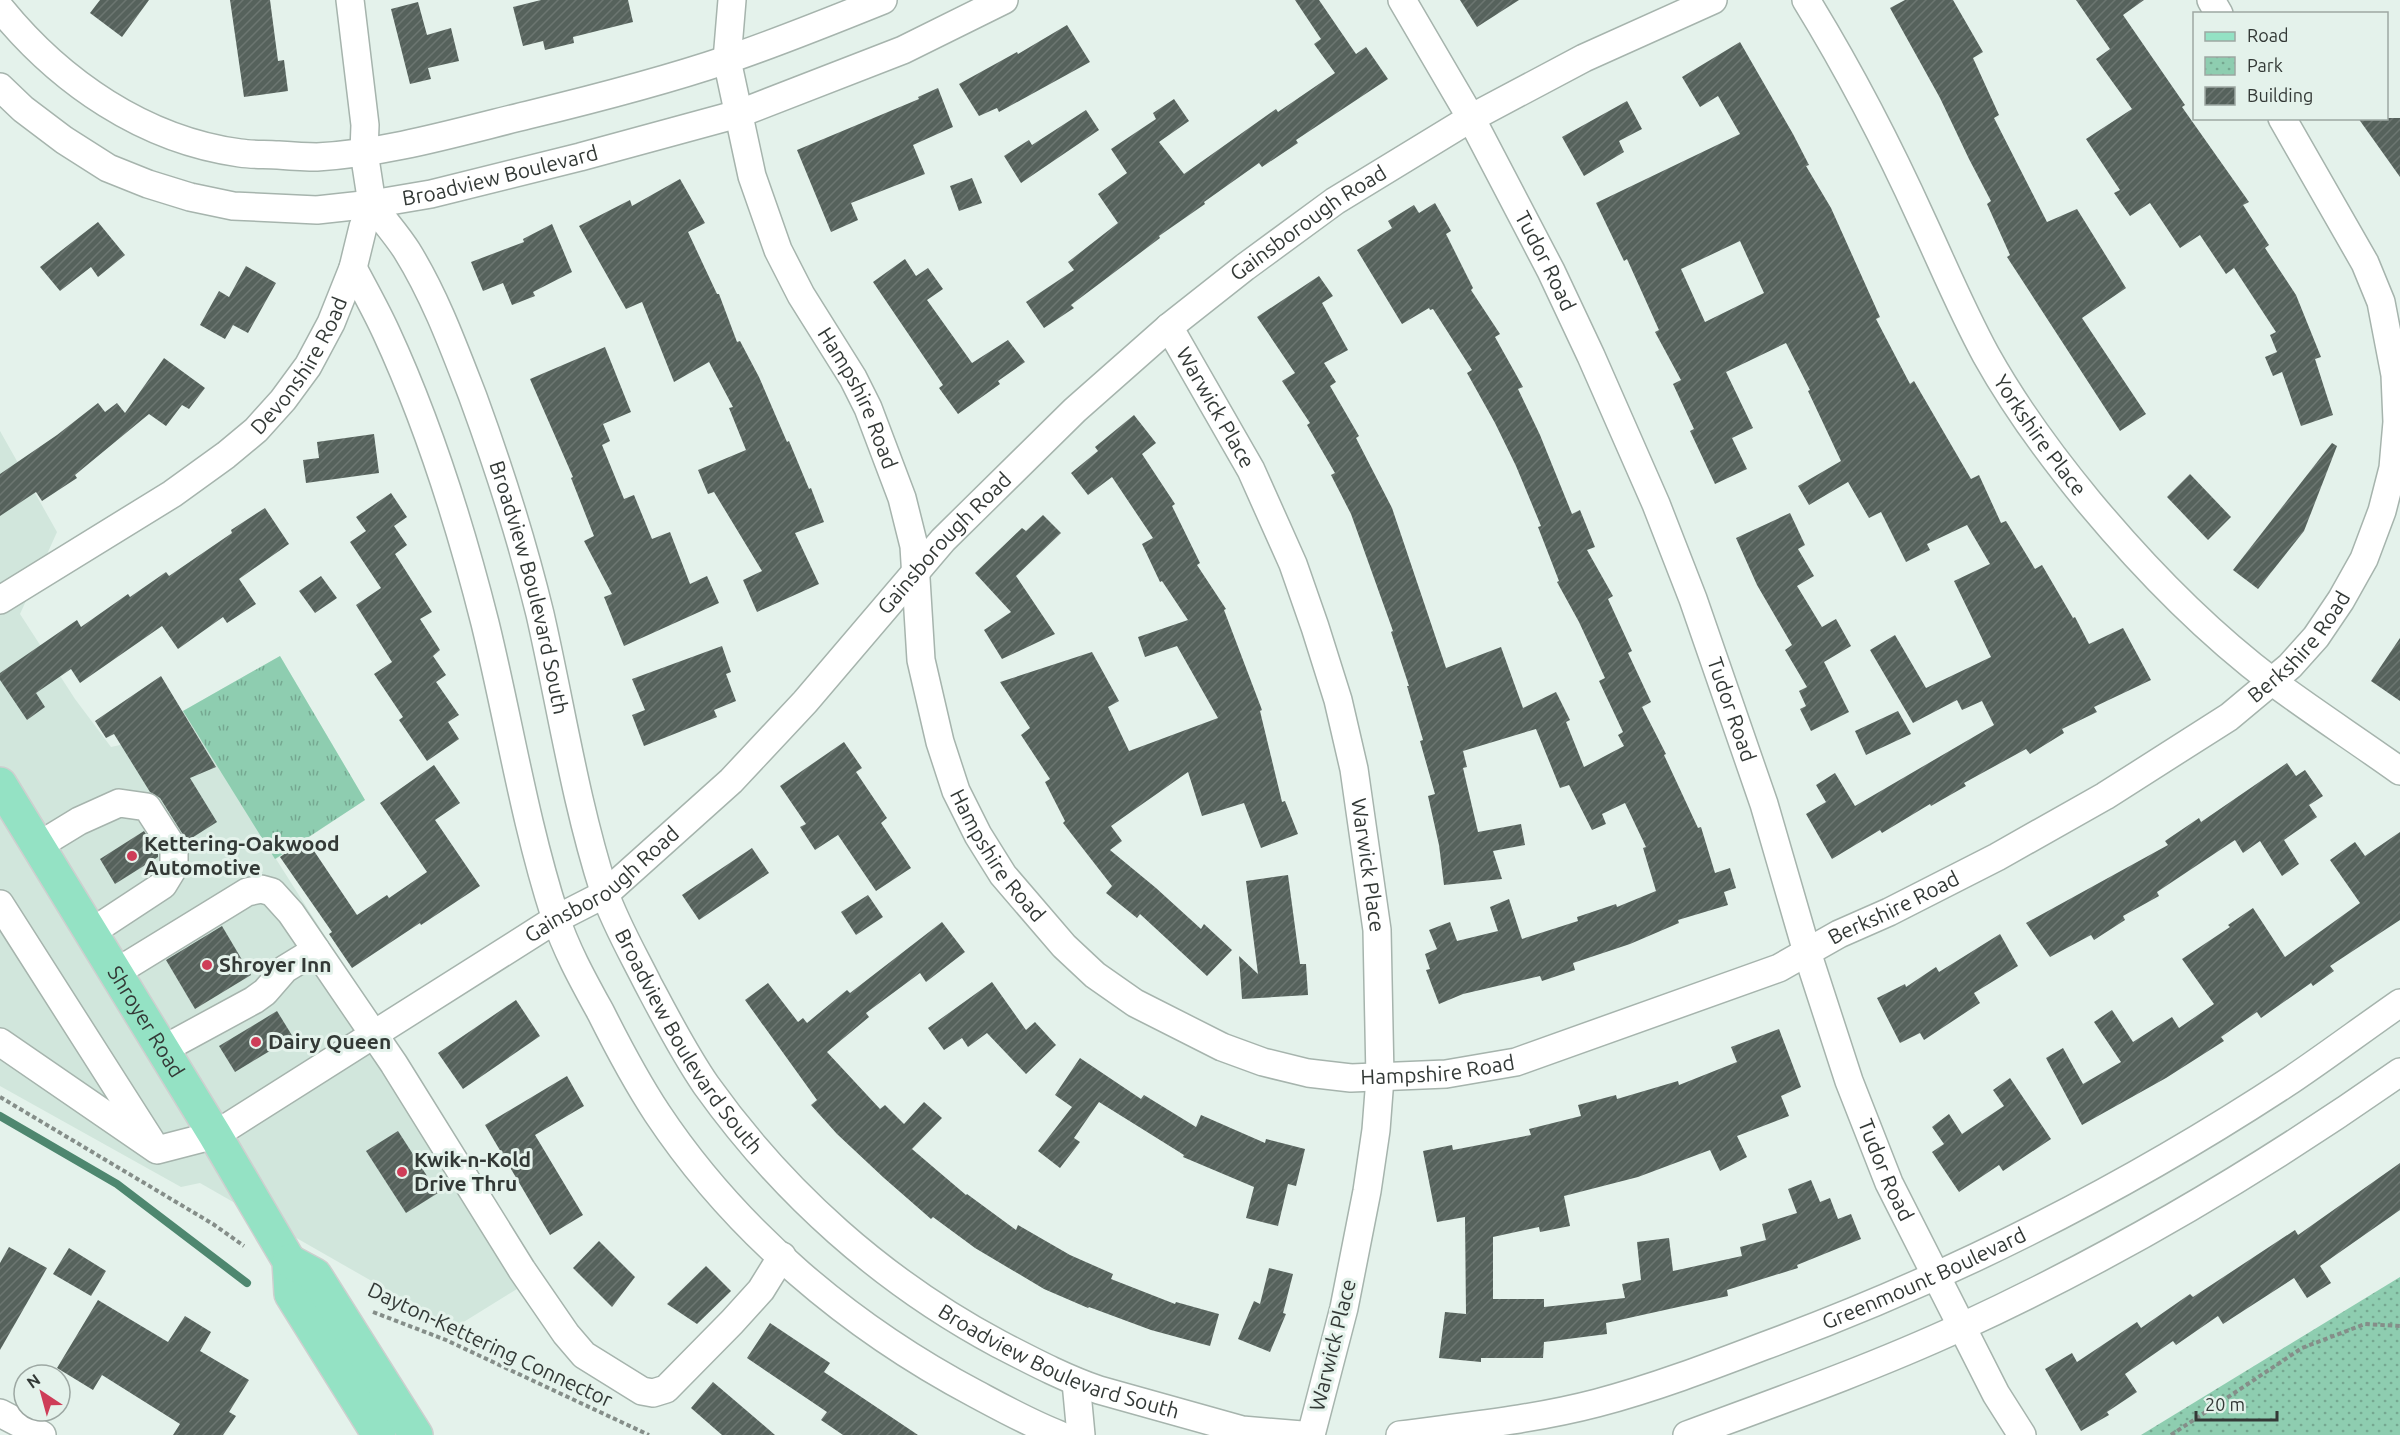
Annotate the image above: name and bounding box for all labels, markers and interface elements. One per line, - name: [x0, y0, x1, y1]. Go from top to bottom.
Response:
- legend: [2193, 12, 2388, 120]
- text: Road: [2247, 25, 2289, 45]
- text: Park: [2247, 55, 2283, 75]
- text: Building: [2247, 85, 2313, 105]
- street label: Broadview Boulevard: [400, 140, 600, 210]
- street label: Gainsborough Road: [1225, 160, 1390, 285]
- street label: Tudor Road: [1511, 207, 1581, 315]
- street label: Devonshire Road: [245, 293, 351, 439]
- street label: Hampshire Road: [813, 323, 903, 472]
- street label: Warwick Place: [1172, 343, 1260, 472]
- street label: Yorkshire Place: [1989, 370, 2092, 500]
- street label: Broadview Boulevard South: [485, 457, 574, 716]
- street label: Gainsborough Road: [872, 467, 1016, 619]
- street label: Berkshire Road: [2243, 587, 2354, 707]
- street label: Tudor Road: [1703, 654, 1761, 765]
- street label: Hampshire Road: [946, 785, 1051, 926]
- street label: Warwick Place: [1347, 796, 1390, 934]
- street label: Gainsborough Road: [520, 821, 683, 947]
- place label: Kettering-Oakwood Automotive: [144, 831, 340, 879]
- marker: Kettering-Oakwood Automotive: [125, 849, 139, 863]
- street label: Berkshire Road: [1823, 865, 1963, 949]
- street label: Broadview Boulevard South: [611, 925, 768, 1158]
- place label: Shroyer Inn: [219, 952, 332, 976]
- marker: Shroyer Inn: [200, 958, 214, 972]
- street label: Shroyer Road: [103, 961, 190, 1081]
- place label: Dairy Queen: [268, 1029, 391, 1053]
- marker: Dairy Queen: [249, 1035, 263, 1049]
- street label: Hampshire Road: [1360, 1049, 1516, 1089]
- street label: Tudor Road: [1854, 1115, 1919, 1225]
- place label: Kwik-n-Kold Drive Thru: [414, 1147, 531, 1195]
- marker: Kwik-n-Kold Drive Thru: [395, 1165, 409, 1179]
- street label: Greenmount Boulevard: [1818, 1222, 2030, 1334]
- street label: Warwick Place: [1304, 1276, 1360, 1413]
- street label: Dayton-Kettering Connector: [364, 1277, 617, 1411]
- street label: Broadview Boulevard South: [934, 1298, 1182, 1423]
- north arrow: [12, 1363, 72, 1423]
- text: N: [23, 1370, 43, 1392]
- scale bar: [2196, 1384, 2277, 1422]
- text: 20 m: [2205, 1394, 2245, 1414]

